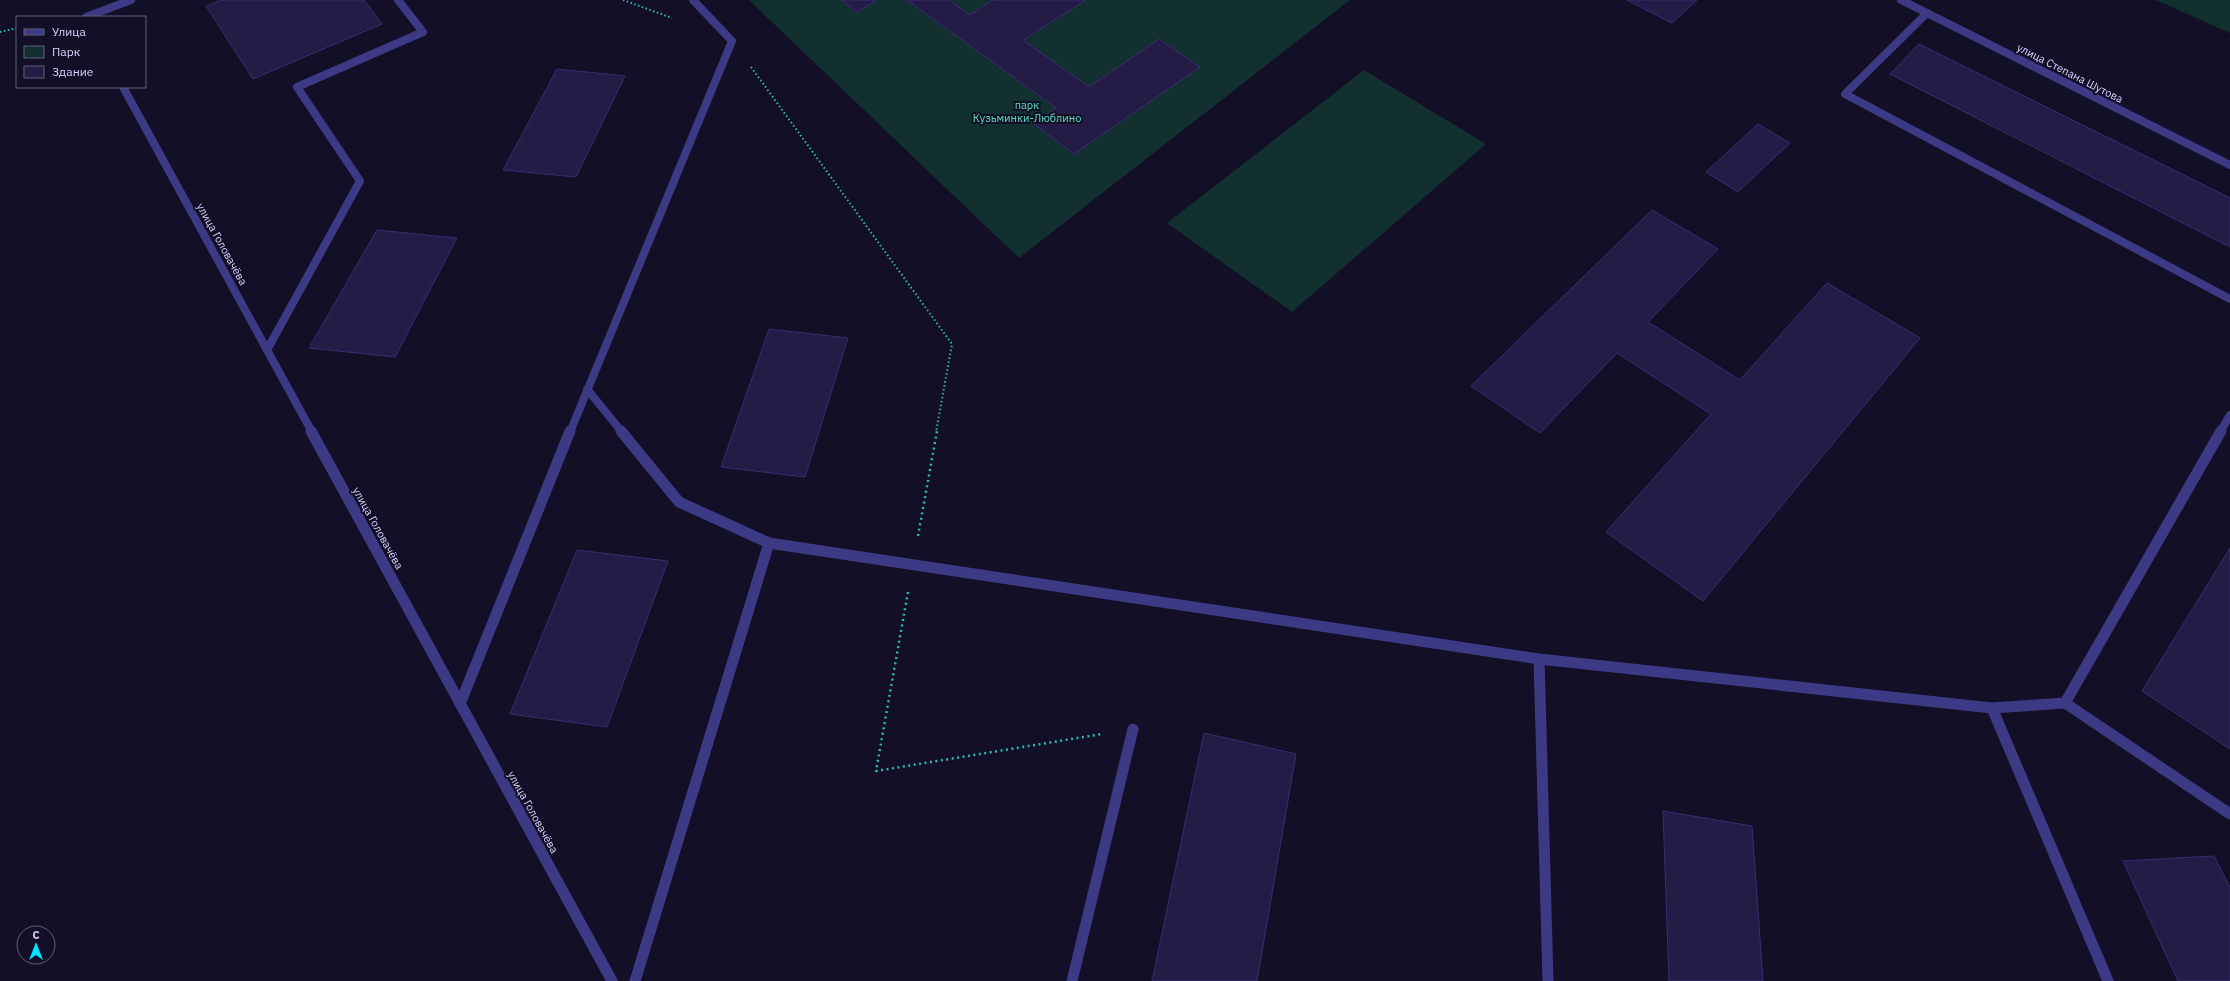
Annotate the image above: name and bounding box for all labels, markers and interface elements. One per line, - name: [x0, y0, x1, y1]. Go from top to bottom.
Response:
- legend: [16, 16, 146, 88]
- text: Улица: [52, 24, 86, 39]
- street label: улица Степана Шутова: [2015, 40, 2126, 106]
- text: Парк: [52, 44, 81, 59]
- text: Здание: [52, 64, 94, 79]
- park label: парк Кузьминки-Люблино: [973, 98, 1081, 125]
- street label: улица Головачёва: [194, 201, 250, 288]
- street label: улица Головачёва: [350, 485, 406, 572]
- street label: улица Головачёва: [505, 769, 561, 856]
- north arrow: [16, 925, 56, 965]
- text: С: [32, 928, 40, 942]

